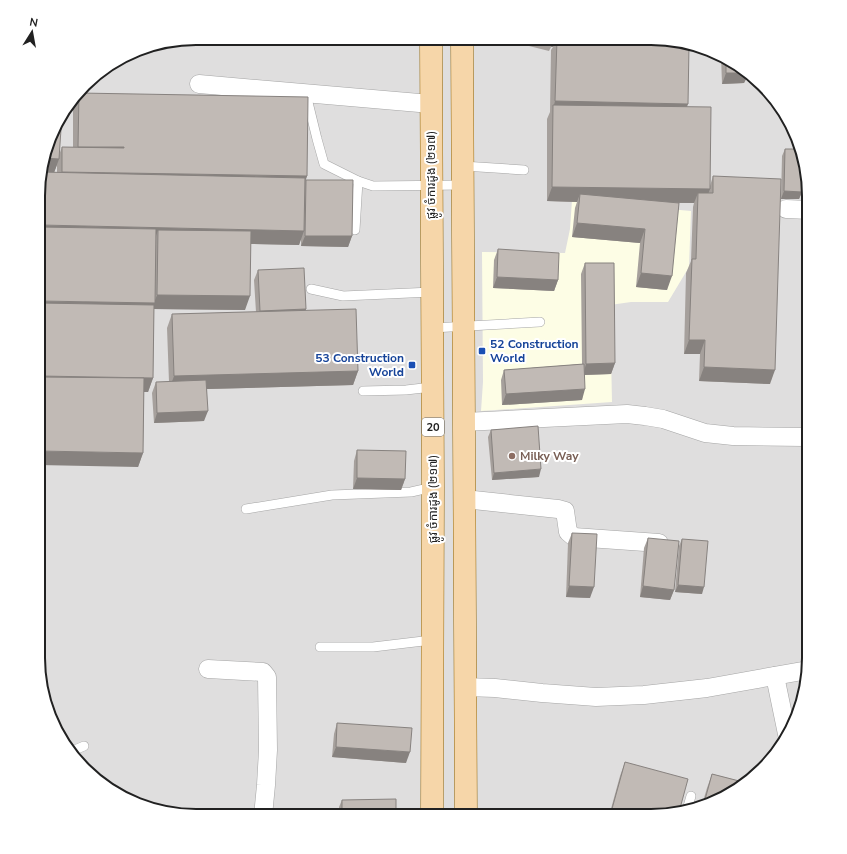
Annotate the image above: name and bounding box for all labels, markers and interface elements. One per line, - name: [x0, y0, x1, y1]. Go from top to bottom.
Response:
- north arrow: [12, 12, 52, 52]
- text: N: [28, 15, 39, 31]
- street label: ផ្លូវ ចំការដូង (២១៧): [423, 131, 442, 219]
- place label: 52 Construction World: [490, 336, 579, 366]
- marker: 52 Construction World: [477, 346, 487, 356]
- place label: 53 Construction World: [315, 350, 404, 380]
- marker: 53 Construction World: [407, 360, 417, 370]
- road number: 20: [422, 418, 444, 436]
- place label: Milky Way: [520, 448, 579, 464]
- marker: Milky Way: [507, 451, 517, 461]
- street label: ផ្លូវ ចំការដូង (២១៧): [425, 455, 444, 543]

